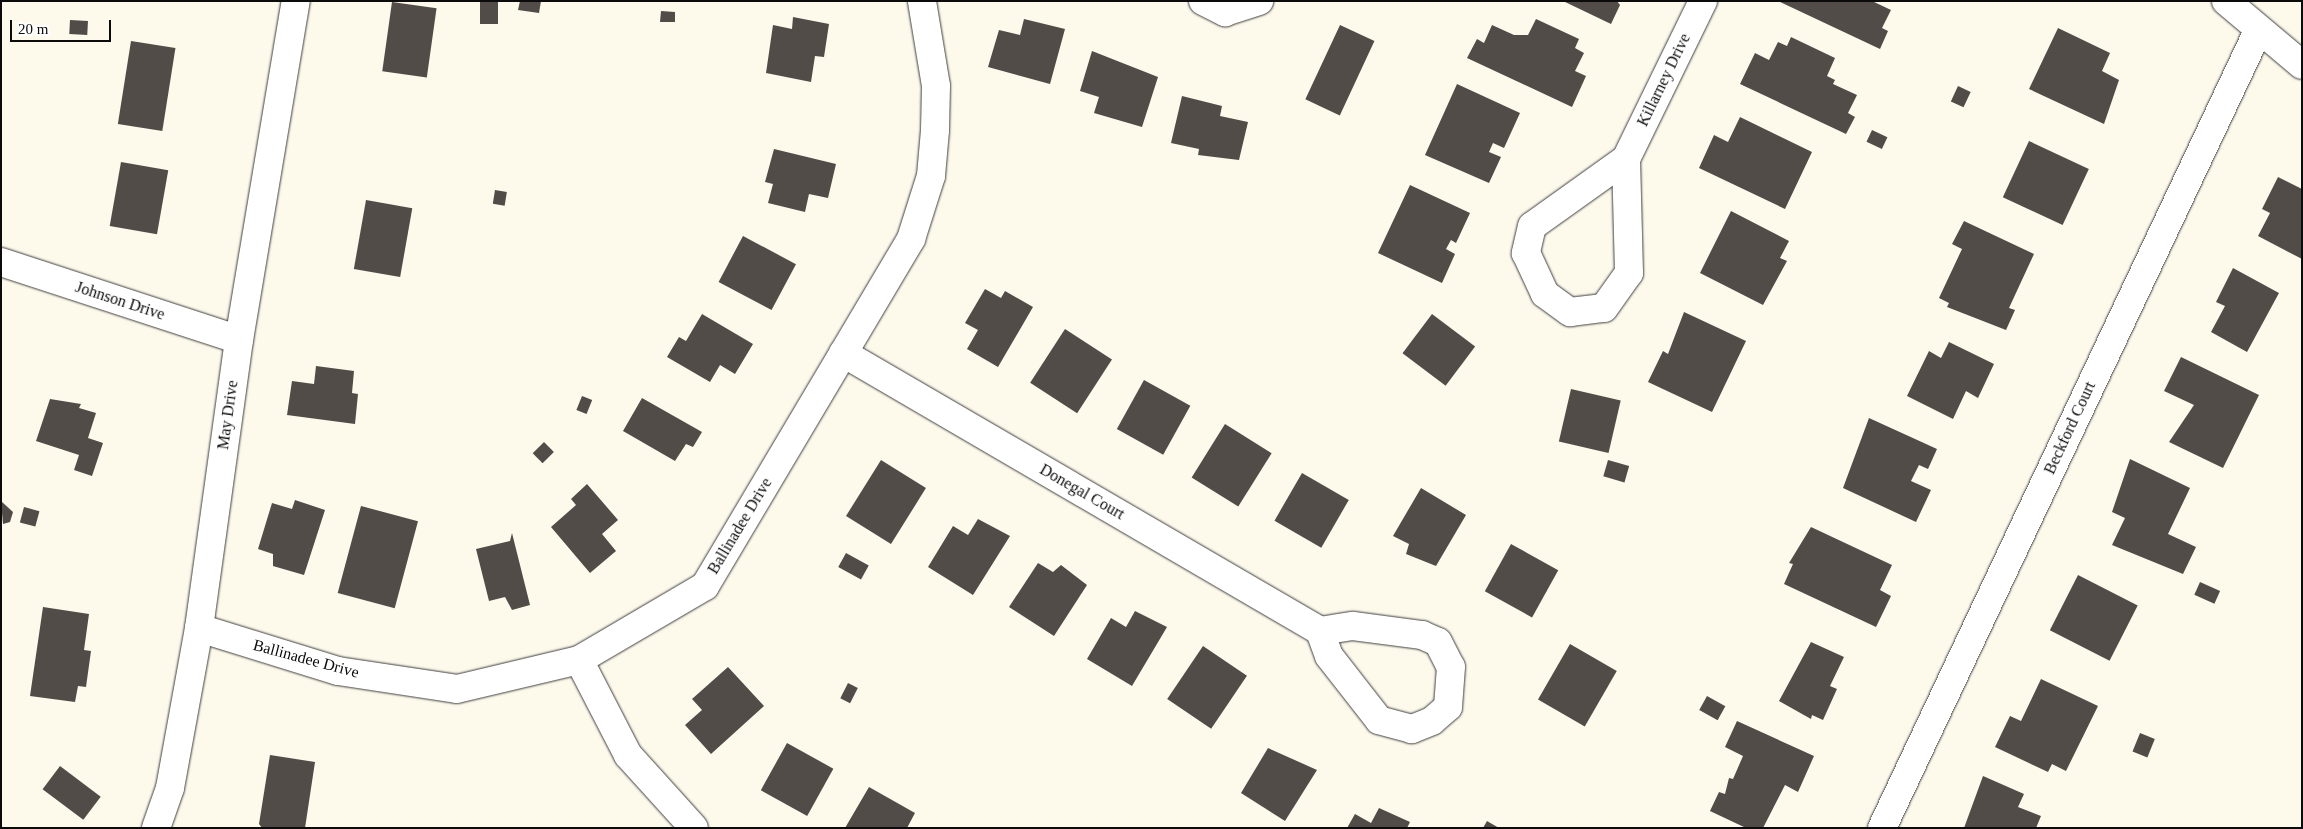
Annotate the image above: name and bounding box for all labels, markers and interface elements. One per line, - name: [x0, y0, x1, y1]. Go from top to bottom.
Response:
- scale bar: [12, 10, 114, 42]
- text: 20 m: [18, 21, 48, 37]
- street label: Killarney Drive: [1633, 30, 1695, 130]
- street label: Johnson Drive: [73, 278, 167, 324]
- street label: May Drive: [214, 379, 242, 451]
- street label: Beckford Court: [2040, 379, 2100, 477]
- street label: Donegal Court: [1036, 460, 1128, 524]
- street label: Ballinadee Drive: [704, 474, 776, 578]
- street label: Ballinadee Drive: [251, 636, 361, 682]

